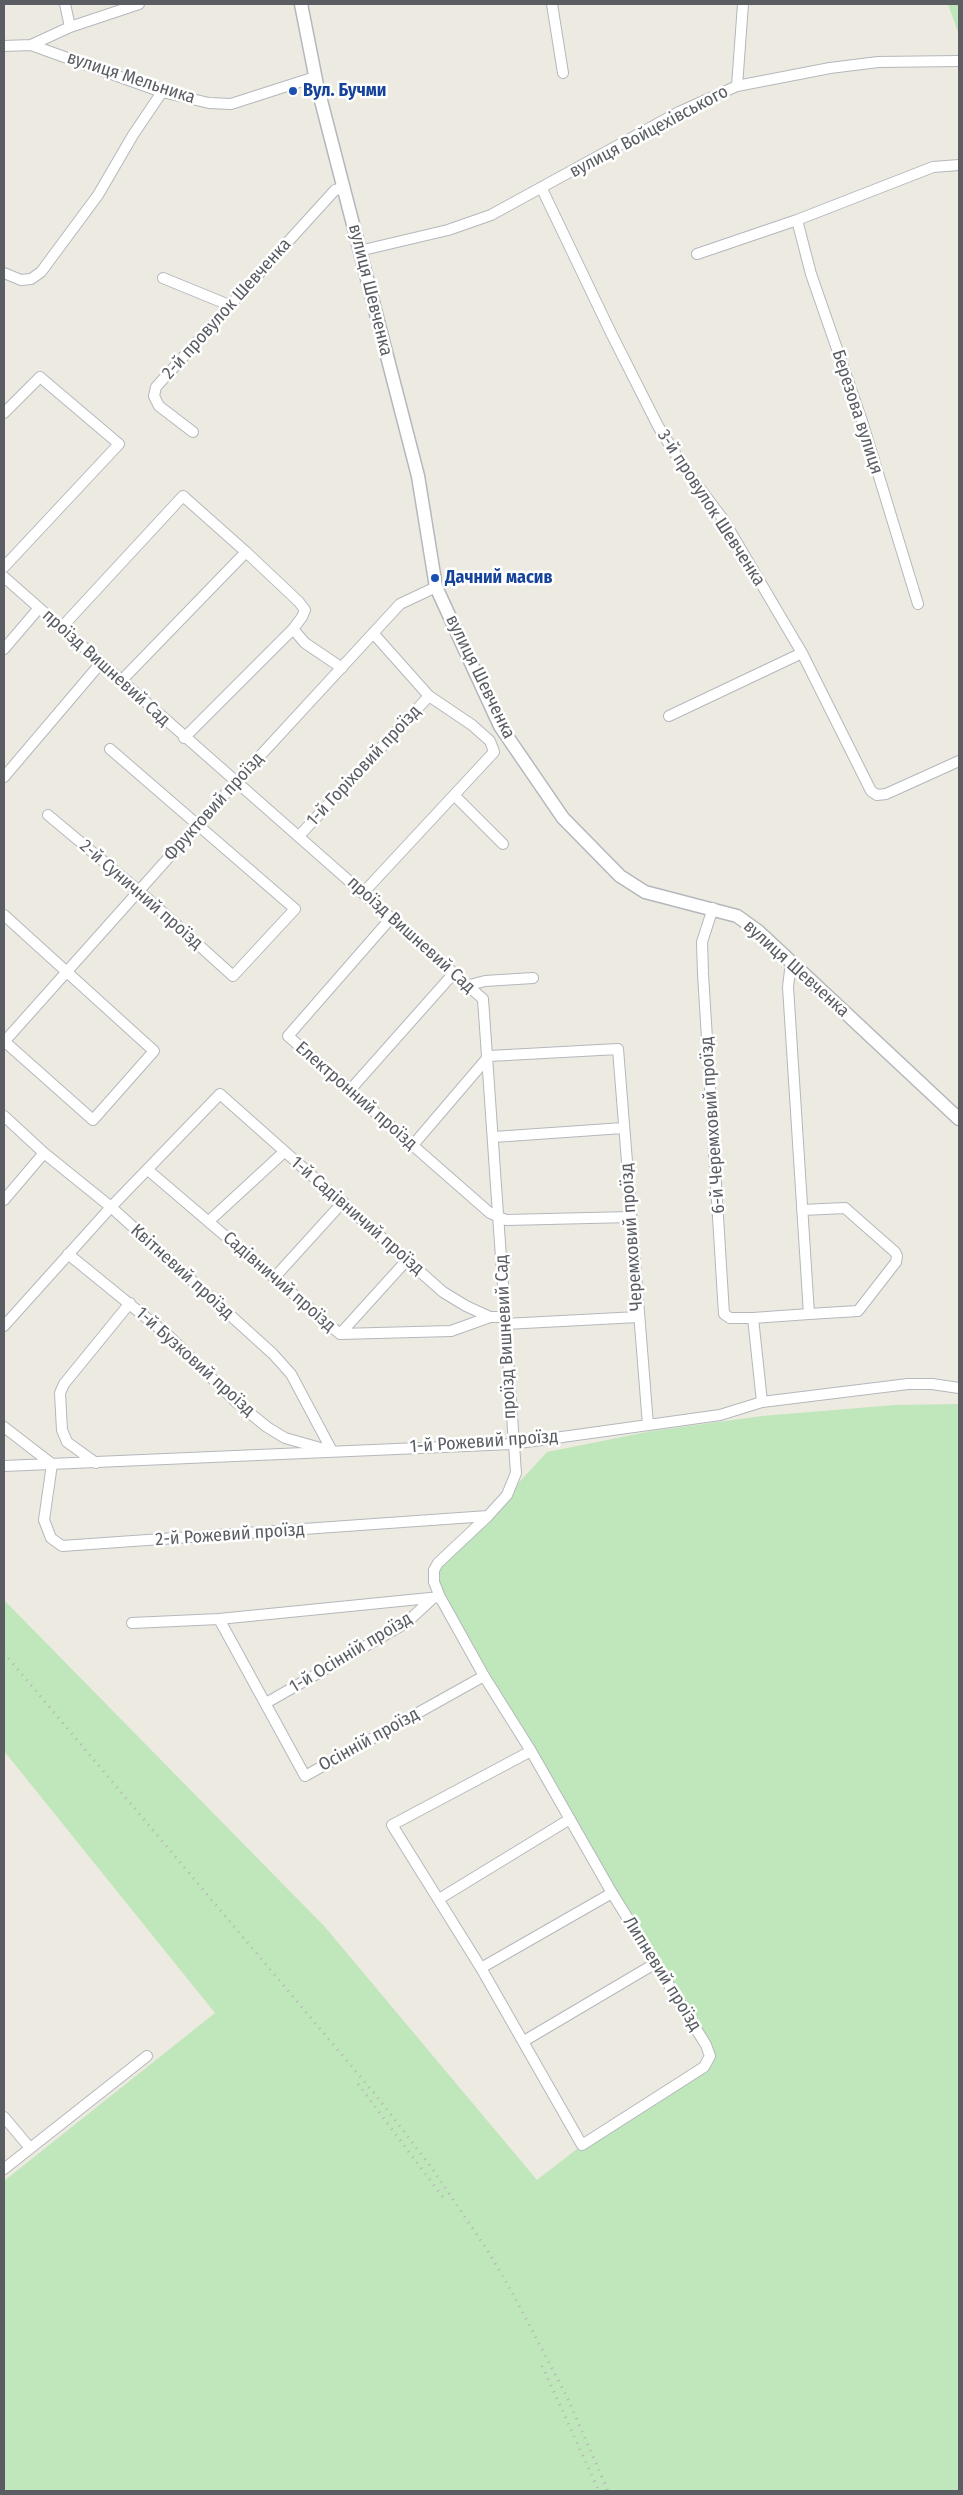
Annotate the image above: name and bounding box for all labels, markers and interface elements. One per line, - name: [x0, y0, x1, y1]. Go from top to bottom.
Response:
- street label: вулиця Мельника: [64, 47, 198, 109]
- place label: Вул. Бучми: [303, 80, 386, 102]
- street label: вулиця Войцехівського: [566, 81, 732, 183]
- marker: Вул. Бучми: [287, 85, 299, 97]
- street label: вулиця Шевченка: [343, 222, 397, 358]
- street label: 2-й провулок Шевченка: [158, 234, 296, 384]
- street label: Березова вулиця: [827, 347, 887, 477]
- street label: 3-й провулок Шевченка: [652, 426, 770, 590]
- place label: Дачний масив: [445, 567, 553, 589]
- marker: Дачний масив: [429, 572, 441, 584]
- street label: проїзд Вишневий Сад: [38, 605, 174, 731]
- street label: вулиця Шевченка: [441, 612, 519, 742]
- street label: 1-й Горіховий проїзд: [302, 701, 426, 831]
- street label: Фруктовий проїзд: [160, 748, 268, 866]
- street label: 2-й Суничний проїзд: [75, 836, 207, 954]
- street label: проїзд Вишневий Сад: [343, 872, 479, 998]
- street label: вулиця Шевченка: [739, 916, 853, 1022]
- street label: 6-й Черемховий проїзд: [696, 1036, 730, 1214]
- street label: Електронний проїзд: [291, 1037, 421, 1155]
- street label: 1-й Садівничий проїзд: [286, 1152, 428, 1280]
- street label: Черемховий проїзд: [616, 1162, 648, 1312]
- street label: Квітневий проїзд: [126, 1220, 238, 1324]
- street label: Садівничий проїзд: [218, 1227, 340, 1337]
- street label: проїзд Вишневий Сад: [491, 1254, 521, 1420]
- street label: 1-й Бузковий проїзд: [131, 1303, 259, 1421]
- street label: 1-й Рожевий проїзд: [409, 1426, 559, 1458]
- street label: 2-й Рожевий проїзд: [155, 1519, 305, 1551]
- street label: 1-й Осінній проїзд: [286, 1608, 416, 1698]
- street label: Осінній проїзд: [315, 1704, 423, 1776]
- street label: Липневий проїзд: [618, 1913, 706, 2035]

